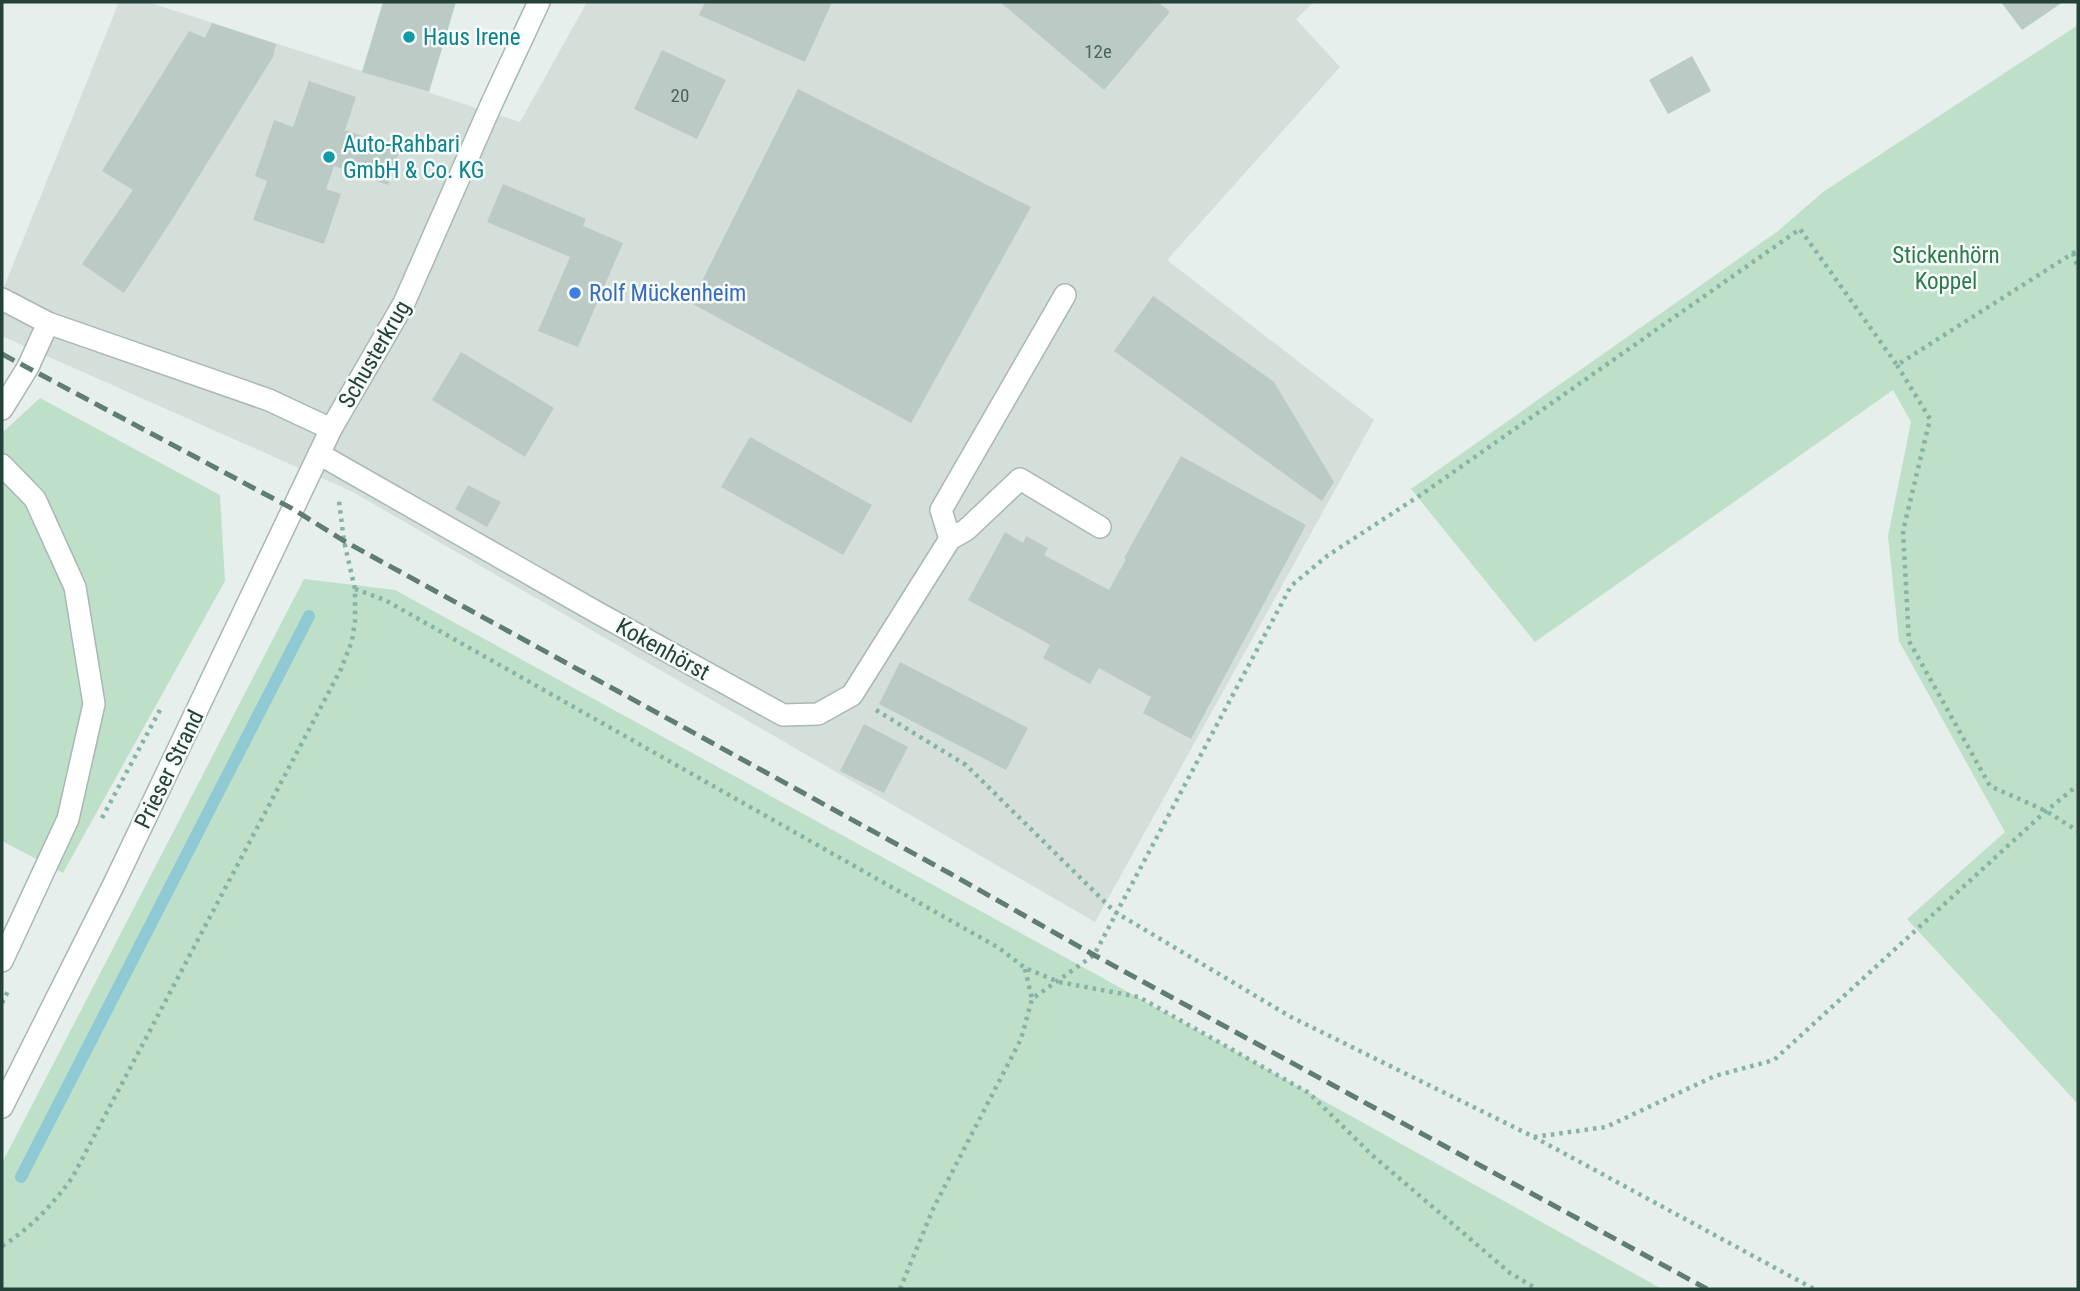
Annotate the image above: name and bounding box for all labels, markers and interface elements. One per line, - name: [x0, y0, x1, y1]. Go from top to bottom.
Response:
- place label: Haus Irene: [423, 24, 520, 51]
- marker: Haus Irene: [401, 29, 417, 45]
- house number: 12e: [1084, 40, 1112, 63]
- house number: 20: [671, 84, 689, 107]
- place label: Auto-Rahbari GmbH & Co. KG: [343, 131, 484, 184]
- marker: Auto-Rahbari GmbH & Co. KG: [321, 149, 337, 165]
- park label: Stickenhörn Koppel: [1892, 242, 2000, 295]
- place label: Rolf Mückenheim: [589, 280, 746, 307]
- marker: Rolf Mückenheim: [567, 285, 583, 301]
- street label: Schusterkrug: [333, 296, 416, 413]
- street label: Kokenhörst: [611, 613, 714, 686]
- street label: Prieser Strand: [129, 706, 210, 833]

